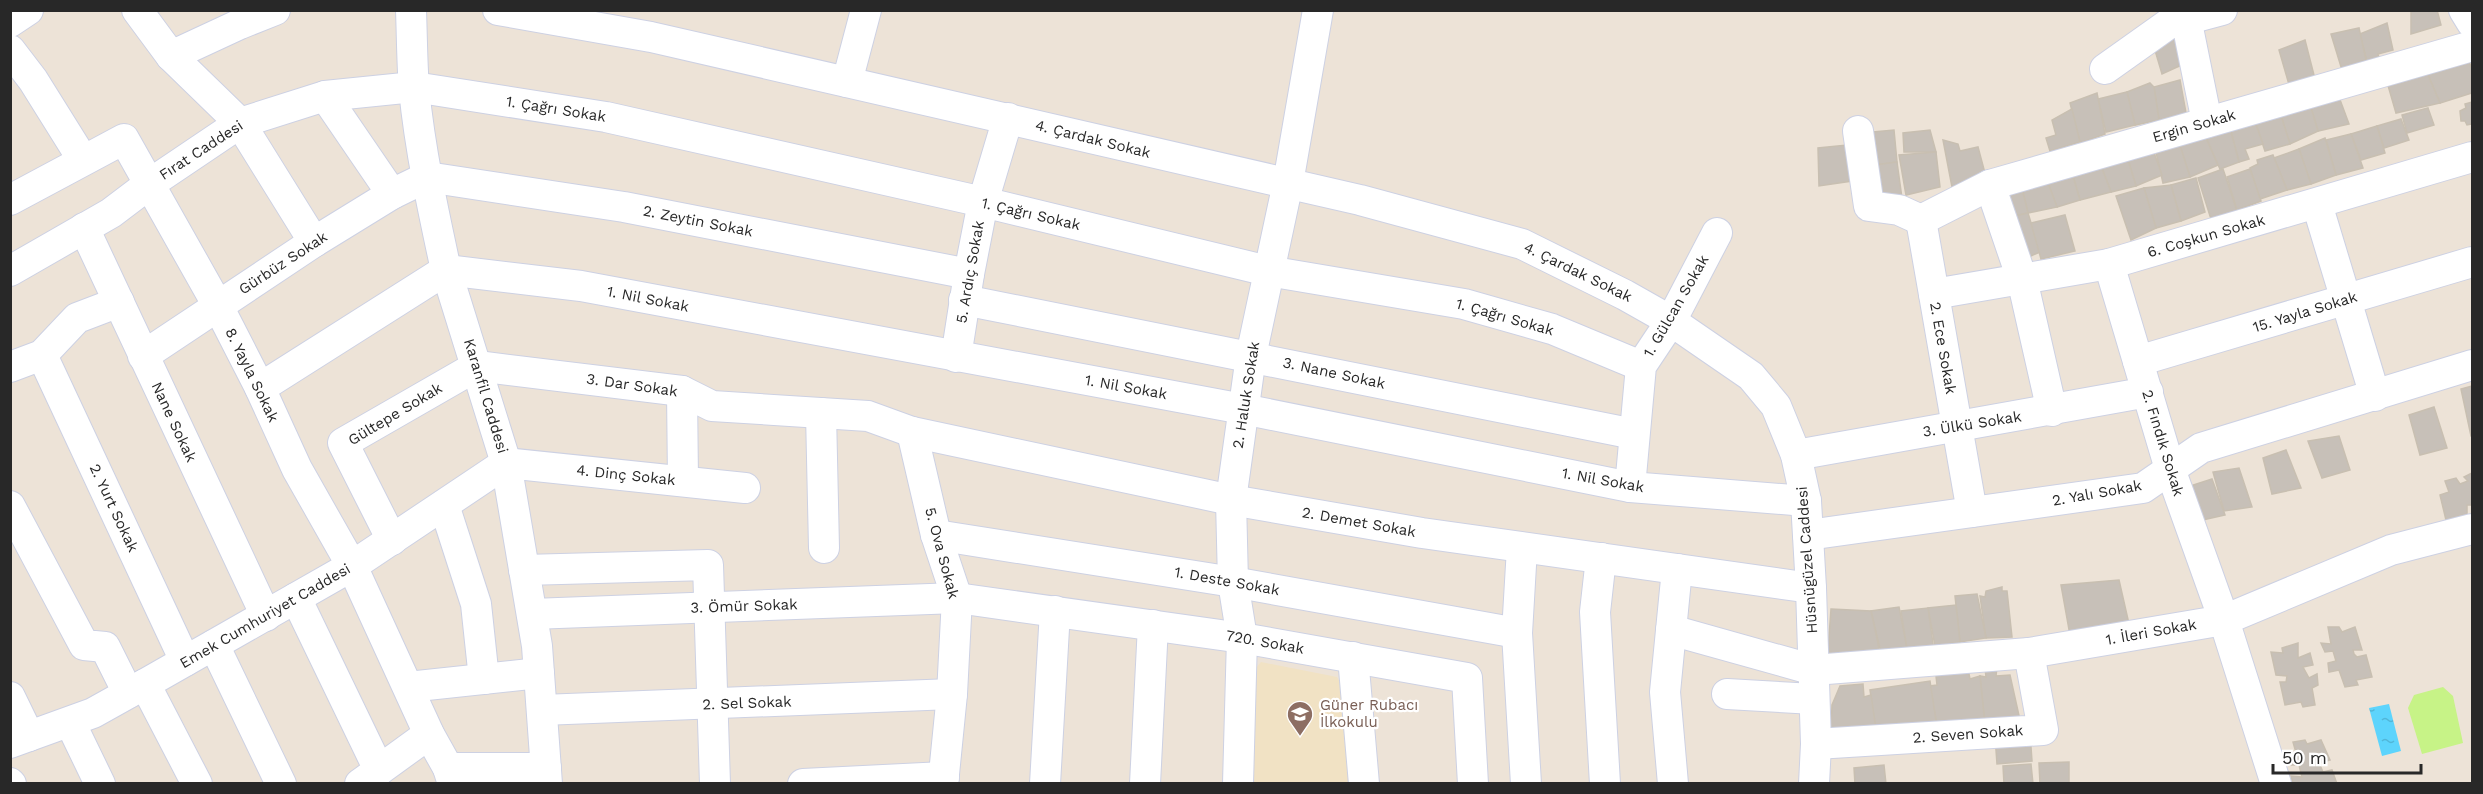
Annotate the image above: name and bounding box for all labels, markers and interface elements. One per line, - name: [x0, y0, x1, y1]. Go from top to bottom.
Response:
- street label: 1. Çağrı Sokak: [505, 92, 608, 126]
- street label: Ergin Sokak: [2150, 105, 2238, 146]
- street label: Fırat Caddesi: [156, 116, 246, 184]
- street label: 4. Çardak Sokak: [1034, 116, 1153, 162]
- street label: 1. Çağrı Sokak: [980, 194, 1083, 234]
- street label: 2. Zeytin Sokak: [641, 202, 755, 241]
- street label: 6. Coşkun Sokak: [2145, 210, 2267, 261]
- street label: 5. Ardıç Sokak: [952, 219, 988, 325]
- street label: Gürbüz Sokak: [235, 227, 331, 298]
- street label: 4. Çardak Sokak: [1521, 238, 1635, 306]
- street label: 1. Gülcan Sokak: [1639, 251, 1713, 360]
- street label: 1. Nil Sokak: [605, 282, 691, 316]
- street label: 15. Yayla Sokak: [2251, 287, 2360, 336]
- street label: 1. Çağrı Sokak: [1454, 294, 1556, 340]
- street label: 2. Ece Sokak: [1926, 301, 1960, 396]
- street label: 8. Yayla Sokak: [221, 325, 283, 425]
- street label: Karanfil Caddesi: [460, 337, 512, 455]
- street label: 2. Haluk Sokak: [1229, 340, 1263, 450]
- street label: 3. Nane Sokak: [1281, 353, 1387, 393]
- street label: 3. Dar Sokak: [585, 370, 679, 400]
- street label: 1. Nil Sokak: [1084, 371, 1169, 403]
- street label: Nane Sokak: [148, 379, 201, 465]
- street label: Gültepe Sokak: [345, 379, 446, 449]
- street label: 2. Fındık Sokak: [2138, 388, 2188, 499]
- street label: 3. Ülkü Sokak: [1921, 407, 2023, 441]
- street label: 2. Yurt Sokak: [86, 461, 143, 555]
- street label: 4. Dinç Sokak: [576, 461, 677, 489]
- street label: 1. Nil Sokak: [1561, 464, 1646, 496]
- street label: 2. Yalı Sokak: [2051, 476, 2144, 510]
- street label: Hüsnügüzel Caddesi: [1793, 486, 1821, 634]
- street label: 2. Demet Sokak: [1301, 503, 1418, 541]
- street label: 5. Ova Sokak: [921, 505, 963, 601]
- street label: Emek Cumhuriyet Caddesi: [176, 560, 354, 672]
- street label: 1. Deste Sokak: [1173, 563, 1281, 599]
- street label: 3. Ömür Sokak: [690, 595, 798, 617]
- street label: 1. İleri Sokak: [2104, 615, 2198, 649]
- street label: 720. Sokak: [1224, 626, 1306, 658]
- street label: 2. Sel Sokak: [702, 692, 792, 714]
- place label: Güner Rubacı İlkokulu: [1320, 696, 1418, 731]
- school or university icon: Güner Rubacı İlkokulu: [1285, 699, 1315, 737]
- street label: 2. Seven Sokak: [1912, 721, 2024, 747]
- scale bar: [2273, 737, 2422, 775]
- text: 50 m: [2282, 747, 2327, 768]

